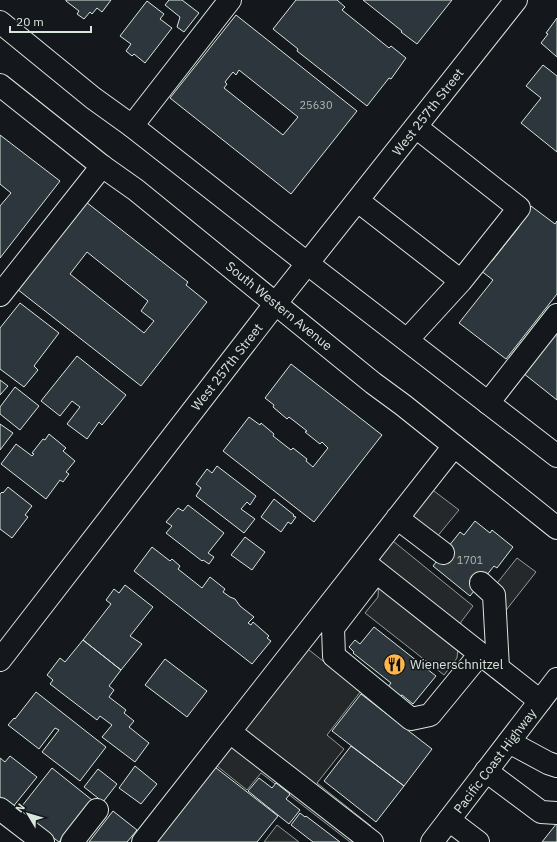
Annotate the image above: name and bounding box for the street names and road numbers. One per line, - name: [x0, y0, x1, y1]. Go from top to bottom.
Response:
- street label: West 257th Street: [389, 65, 467, 159]
- street label: South Western Avenue: [222, 258, 336, 354]
- street label: West 257th Street: [188, 320, 266, 414]
- street label: Pacific Coast Highway: [450, 705, 540, 817]

